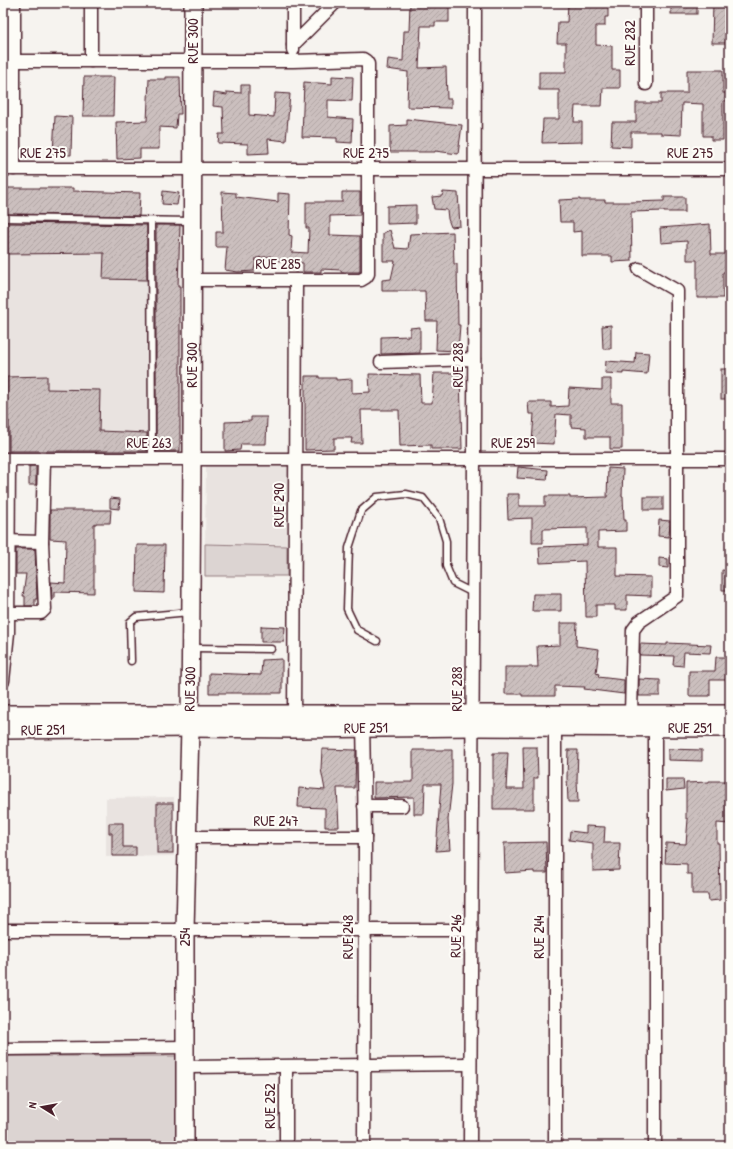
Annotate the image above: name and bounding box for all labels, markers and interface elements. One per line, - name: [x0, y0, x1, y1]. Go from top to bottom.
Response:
- street label: RUE 300: [182, 18, 203, 64]
- street label: RUE 282: [619, 20, 640, 66]
- street label: RUE 275: [20, 142, 67, 163]
- street label: RUE 275: [343, 142, 390, 163]
- street label: RUE 275: [667, 142, 714, 163]
- street label: RUE 285: [255, 253, 301, 274]
- street label: RUE 300: [181, 342, 202, 388]
- street label: RUE 288: [447, 342, 468, 388]
- street label: RUE 263: [127, 432, 172, 453]
- street label: RUE 259: [491, 432, 535, 453]
- street label: RUE 290: [268, 483, 289, 527]
- street label: RUE 300: [179, 666, 200, 712]
- street label: RUE 288: [446, 666, 467, 712]
- street label: RUE 251: [344, 717, 388, 738]
- street label: RUE 251: [668, 717, 712, 738]
- street label: RUE 251: [21, 719, 65, 740]
- street label: RUE 247: [253, 810, 299, 831]
- street label: RUE 246: [445, 914, 466, 958]
- street label: RUE 248: [337, 915, 358, 959]
- street label: RUE 244: [528, 915, 549, 959]
- street label: 254: [174, 927, 195, 947]
- street label: RUE 252: [259, 1083, 280, 1129]
- north arrow: [22, 1087, 62, 1127]
- text: N: [25, 1101, 40, 1109]

